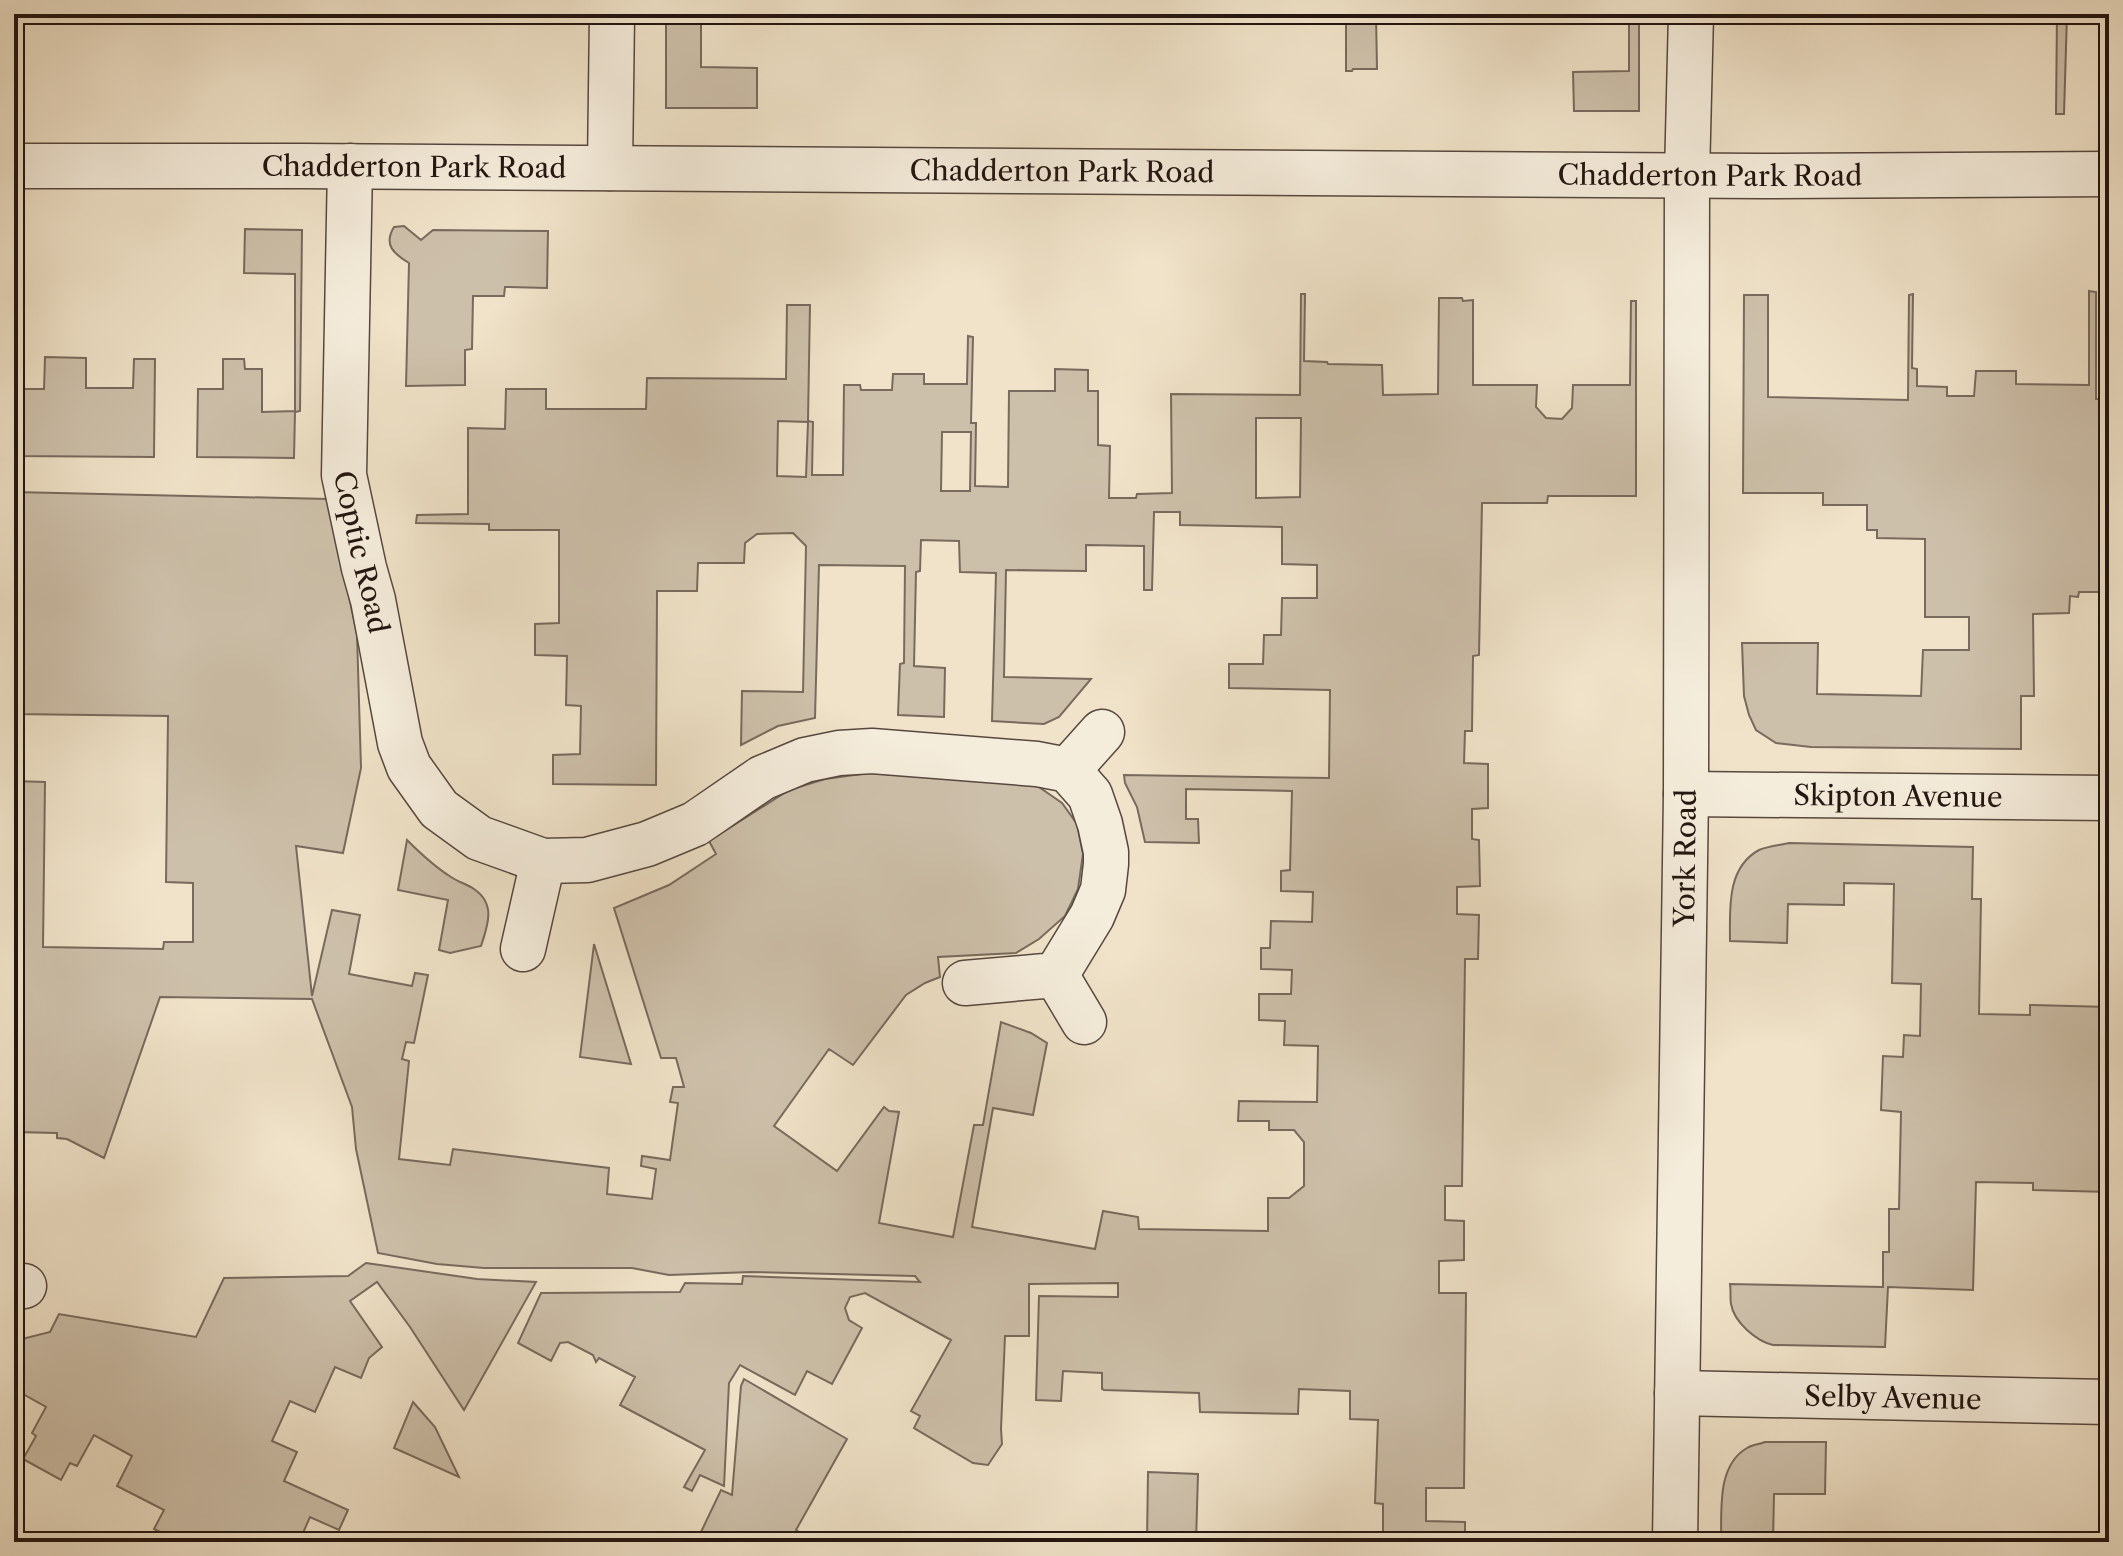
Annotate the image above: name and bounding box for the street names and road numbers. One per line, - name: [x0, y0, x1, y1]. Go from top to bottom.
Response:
- street label: Chadderton Park Road: [262, 149, 566, 185]
- street label: Chadderton Park Road: [910, 153, 1214, 189]
- street label: Chadderton Park Road: [1558, 158, 1862, 193]
- street label: Coptic Road: [327, 467, 396, 636]
- street label: Skipton Avenue: [1793, 778, 2003, 814]
- street label: York Road: [1667, 789, 1703, 928]
- street label: Selby Avenue: [1804, 1379, 1982, 1416]

